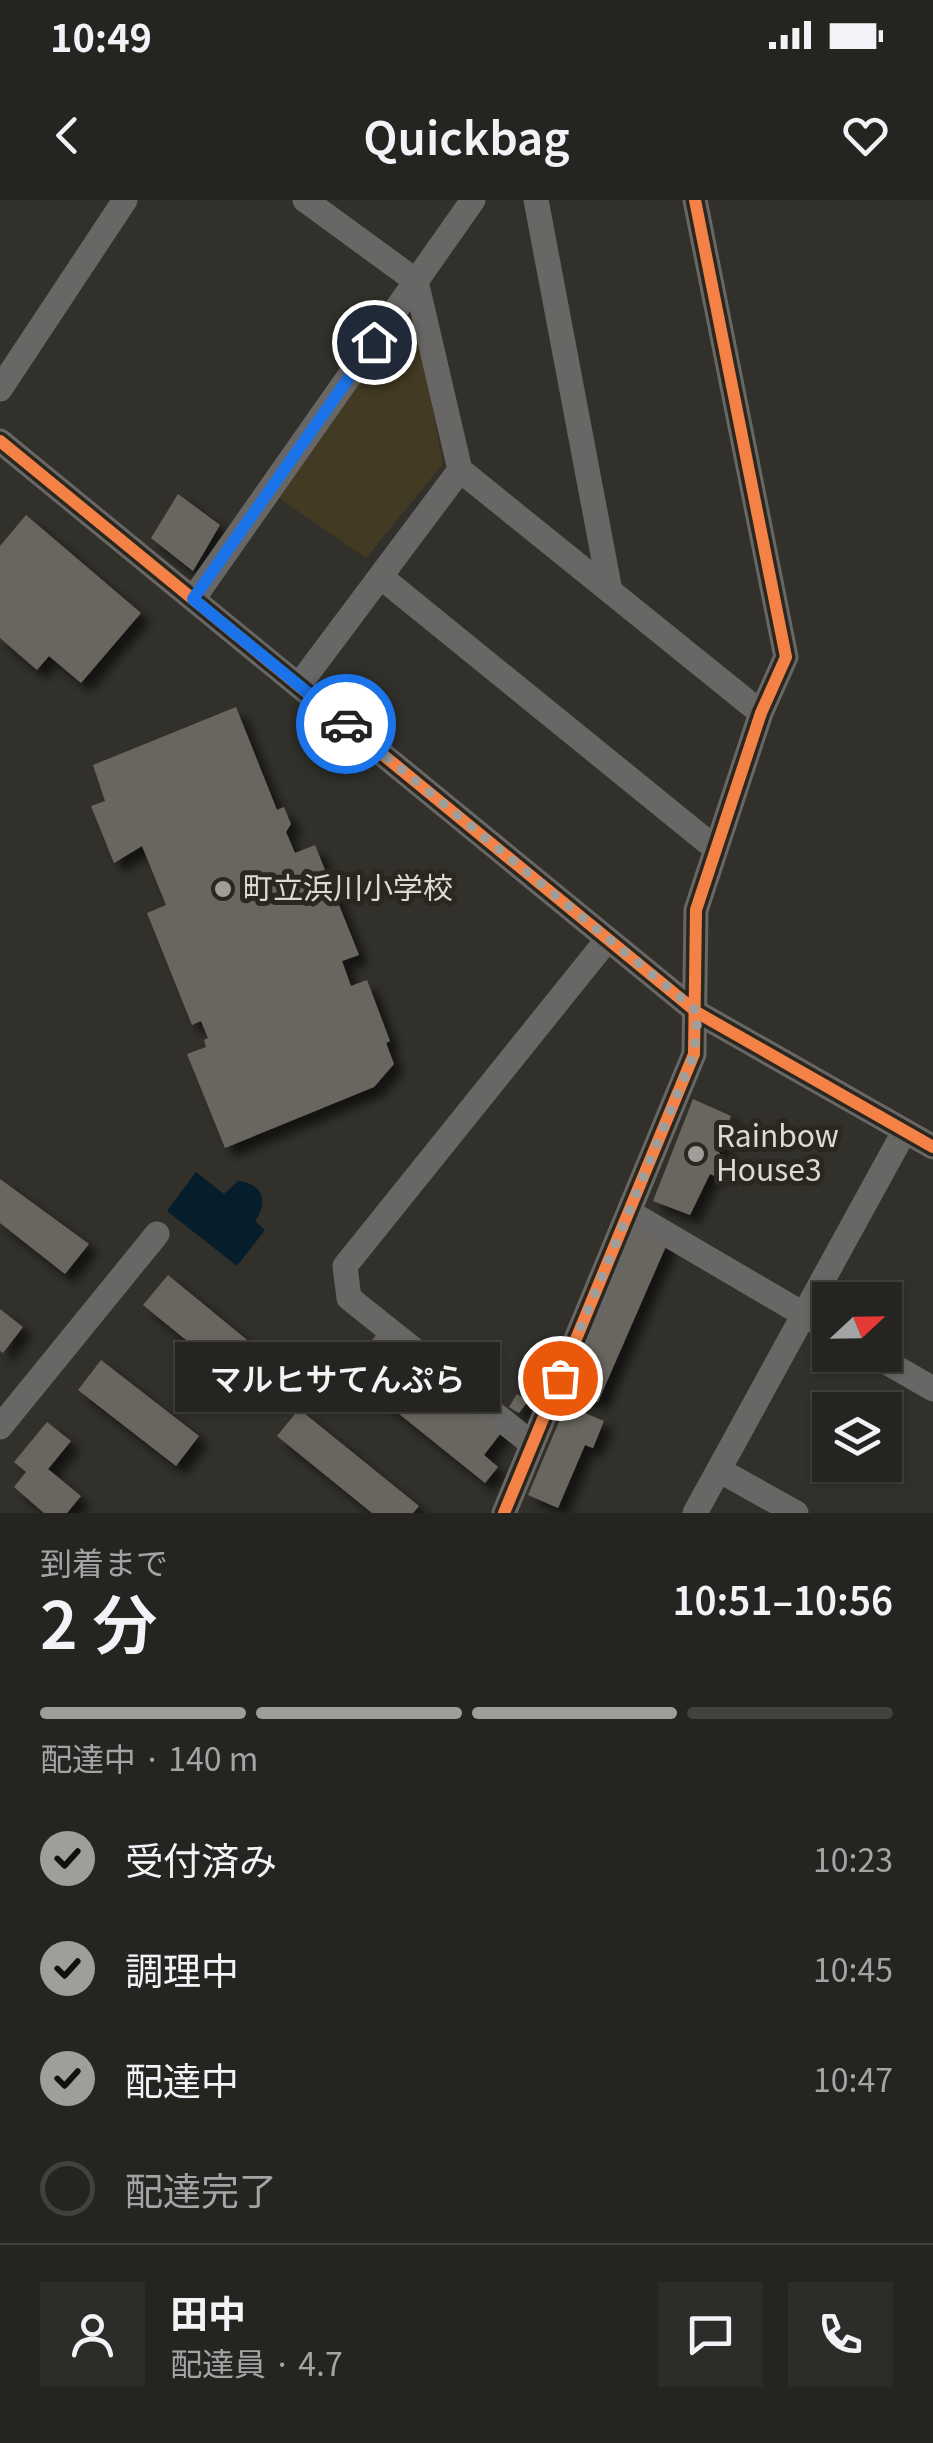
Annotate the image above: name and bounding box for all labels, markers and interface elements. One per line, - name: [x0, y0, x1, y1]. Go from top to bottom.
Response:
- text: 10:49: [50, 8, 152, 63]
- text: Quickbag: [363, 103, 570, 168]
- icon: back: [40, 108, 95, 163]
- icon: heart: [838, 108, 893, 163]
- pin: [332, 300, 417, 385]
- icon: home: [347, 315, 402, 370]
- courier: [296, 674, 396, 774]
- icon: car: [319, 697, 374, 752]
- place label: 町立浜川小学校: [243, 864, 453, 908]
- marker: 町立浜川小学校: [212, 878, 234, 900]
- place label: Rainbow House3: [716, 1112, 839, 1190]
- marker: Rainbow House3: [685, 1143, 707, 1165]
- north arrow: [812, 1282, 902, 1372]
- map controls: [812, 1282, 902, 1482]
- pin: [518, 1336, 603, 1421]
- callout: マルヒサてんぷら: [175, 1343, 500, 1413]
- icon: bag: [533, 1351, 588, 1406]
- text: マルヒサてんぷら: [209, 1354, 466, 1400]
- button: layers: [812, 1392, 902, 1482]
- text: 到着まで: [40, 1538, 168, 1584]
- text: 10:51–10:56: [672, 1571, 893, 1626]
- text: 2 分: [40, 1574, 157, 1668]
- text: 配達中 · 140 m: [40, 1734, 258, 1780]
- icon: check: [40, 1831, 95, 1886]
- text: 受付済み: [125, 1831, 277, 1886]
- text: 10:23: [813, 1835, 893, 1881]
- icon: check: [40, 1941, 95, 1996]
- text: 調理中: [125, 1941, 239, 1996]
- text: 10:45: [813, 1945, 893, 1991]
- icon: check: [40, 2051, 95, 2106]
- text: 配達中: [125, 2051, 239, 2106]
- text: 10:47: [813, 2055, 893, 2101]
- text: 配達完了: [125, 2161, 277, 2216]
- button: person: [40, 2282, 145, 2387]
- button: chat: [658, 2282, 763, 2387]
- button: phone: [788, 2282, 893, 2387]
- text: 田中: [170, 2284, 246, 2339]
- text: 配達員 · 4.7: [170, 2339, 343, 2385]

